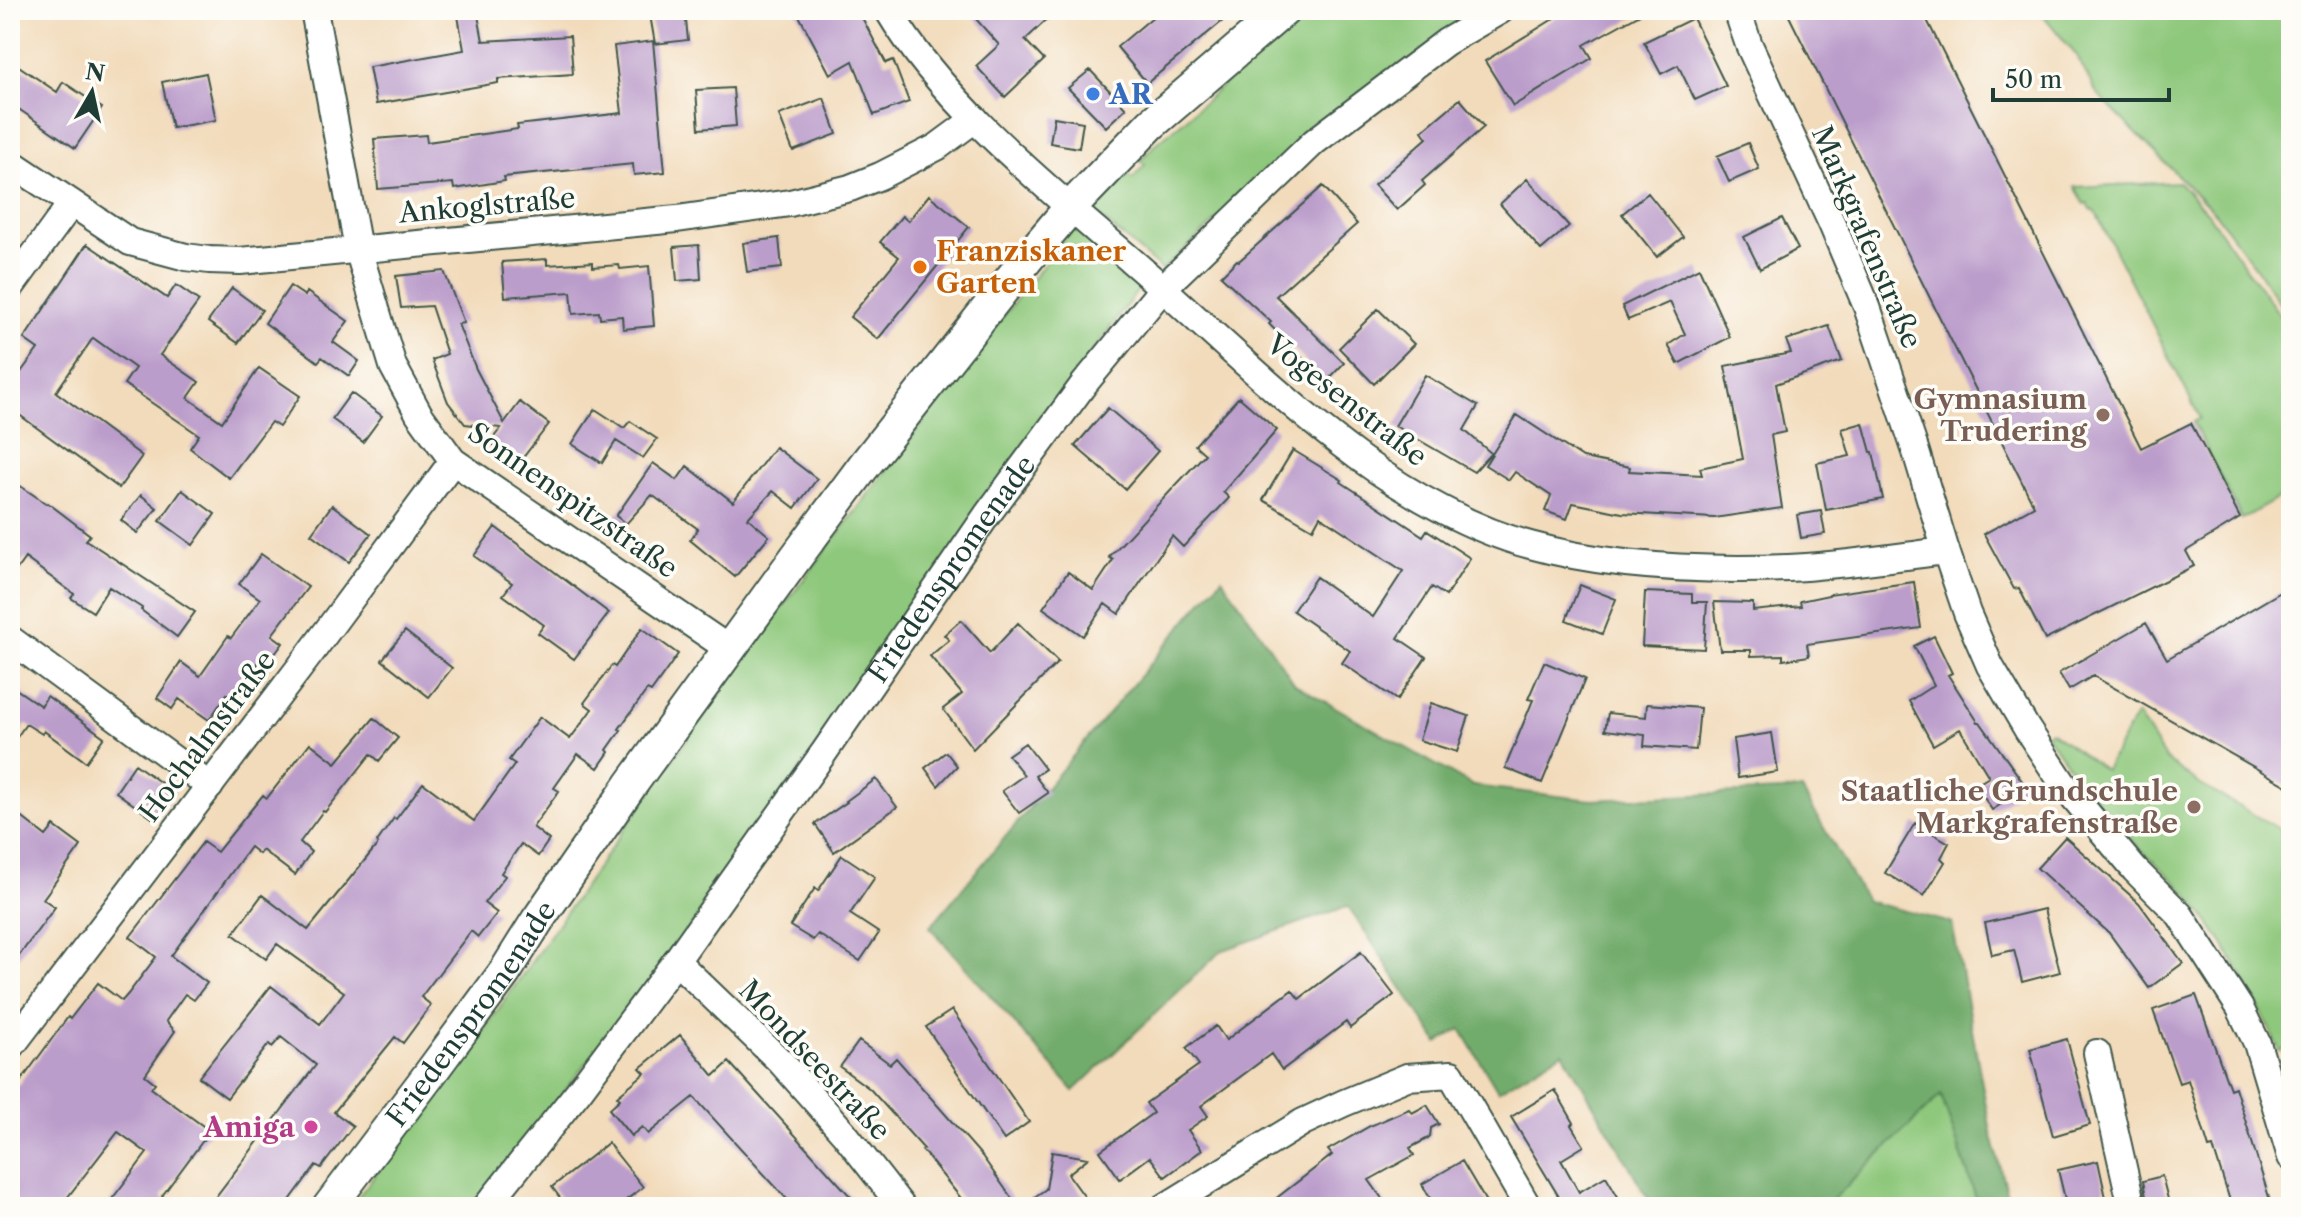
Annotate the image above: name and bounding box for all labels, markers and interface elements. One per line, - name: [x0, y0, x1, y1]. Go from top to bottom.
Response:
- north arrow: [52, 52, 132, 132]
- scale bar: [1993, 52, 2169, 102]
- text: N: [83, 58, 107, 88]
- text: 50 m: [2005, 65, 2062, 94]
- place label: AR: [1108, 77, 1154, 111]
- marker: AR: [1084, 85, 1102, 103]
- street label: Markgrafenstraße: [1805, 121, 1929, 353]
- street label: Ankoglstraße: [396, 180, 577, 230]
- place label: Franziskaner Garten: [936, 234, 1127, 300]
- marker: Franziskaner Garten: [911, 258, 929, 276]
- street label: Vogesenstraße: [1259, 326, 1434, 473]
- place label: Gymnasium Trudering: [1913, 382, 2088, 448]
- marker: Gymnasium Trudering: [2094, 406, 2112, 424]
- street label: Sonnenspitzstraße: [462, 415, 684, 585]
- street label: Friedenspromenade: [860, 449, 1042, 689]
- street label: Hochalmstraße: [132, 644, 282, 828]
- place label: Staatliche Grundschule Markgrafenstraße: [1840, 774, 2178, 840]
- marker: Staatliche Grundschule Markgrafenstraße: [2185, 798, 2203, 816]
- street label: Friedenspromenade: [379, 894, 563, 1133]
- street label: Mondseestraße: [732, 973, 898, 1147]
- place label: Amiga: [202, 1110, 296, 1144]
- marker: Amiga: [302, 1118, 320, 1136]

